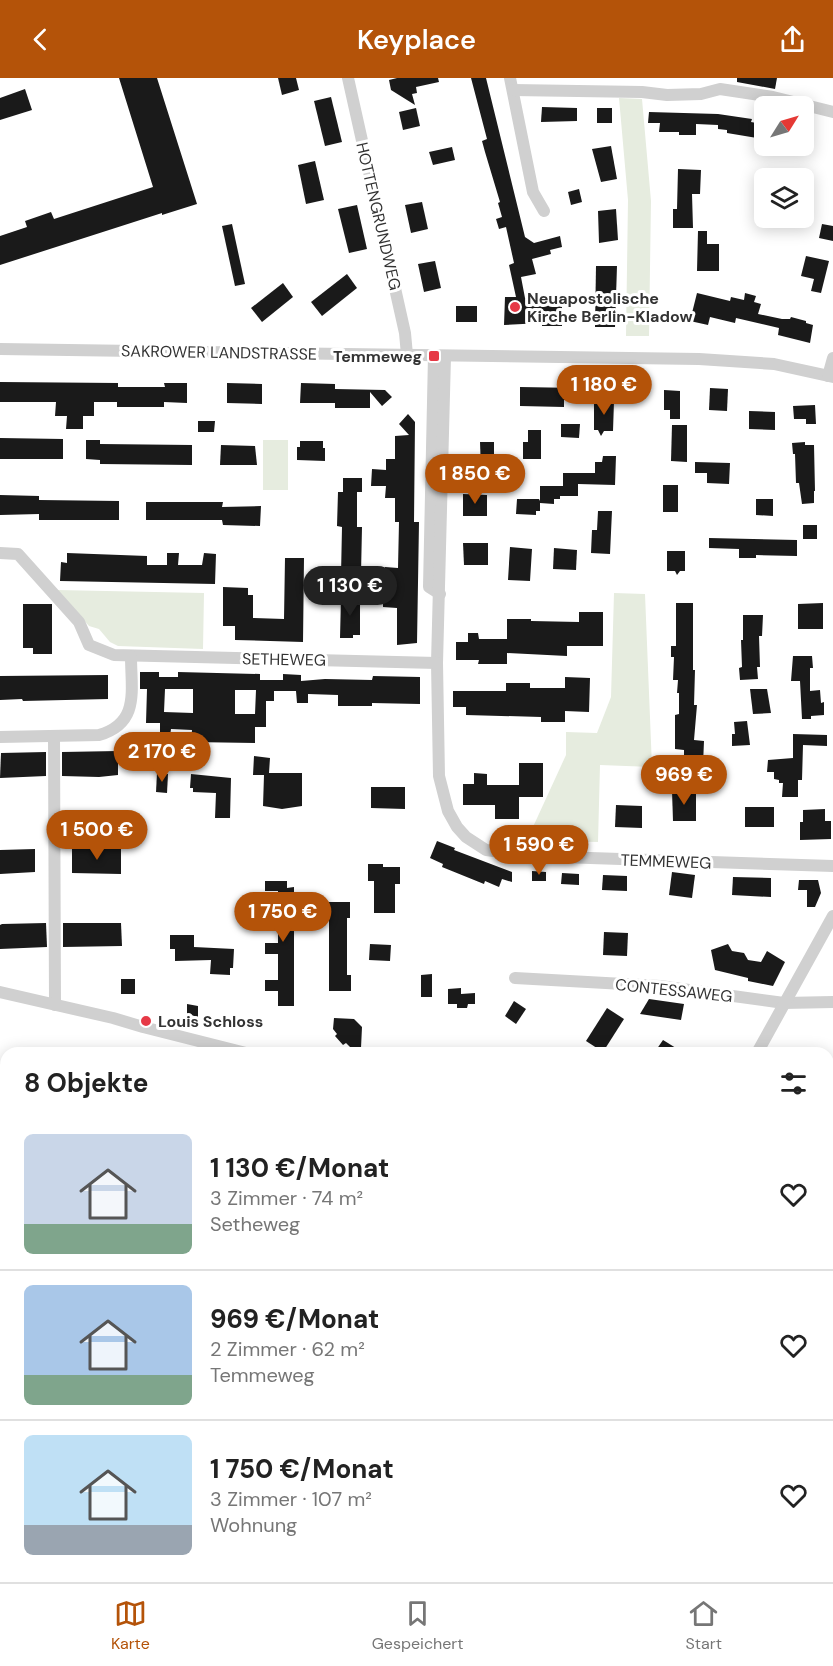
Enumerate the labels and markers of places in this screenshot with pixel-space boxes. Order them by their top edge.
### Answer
place label: Neuapostolische Kirche Berlin-Kladow [527,288,693,327]
marker: Neuapostolische Kirche Berlin-Kladow [508,300,522,314]
place label: Temmeweg [333,346,422,367]
marker: Temmeweg [427,349,441,363]
pin: 1 180 € [549,365,659,416]
pin: 1 850 € [420,454,530,505]
pin: 1 130 € [295,566,405,617]
pin: 2 170 € [107,732,217,783]
pin: 969 € [642,755,726,806]
pin: 1 500 € [42,810,152,861]
pin: 1 590 € [484,825,594,876]
pin: 1 750 € [228,892,338,943]
place label: Louis Schloss [158,1011,263,1032]
marker: Louis Schloss [139,1014,153,1028]

